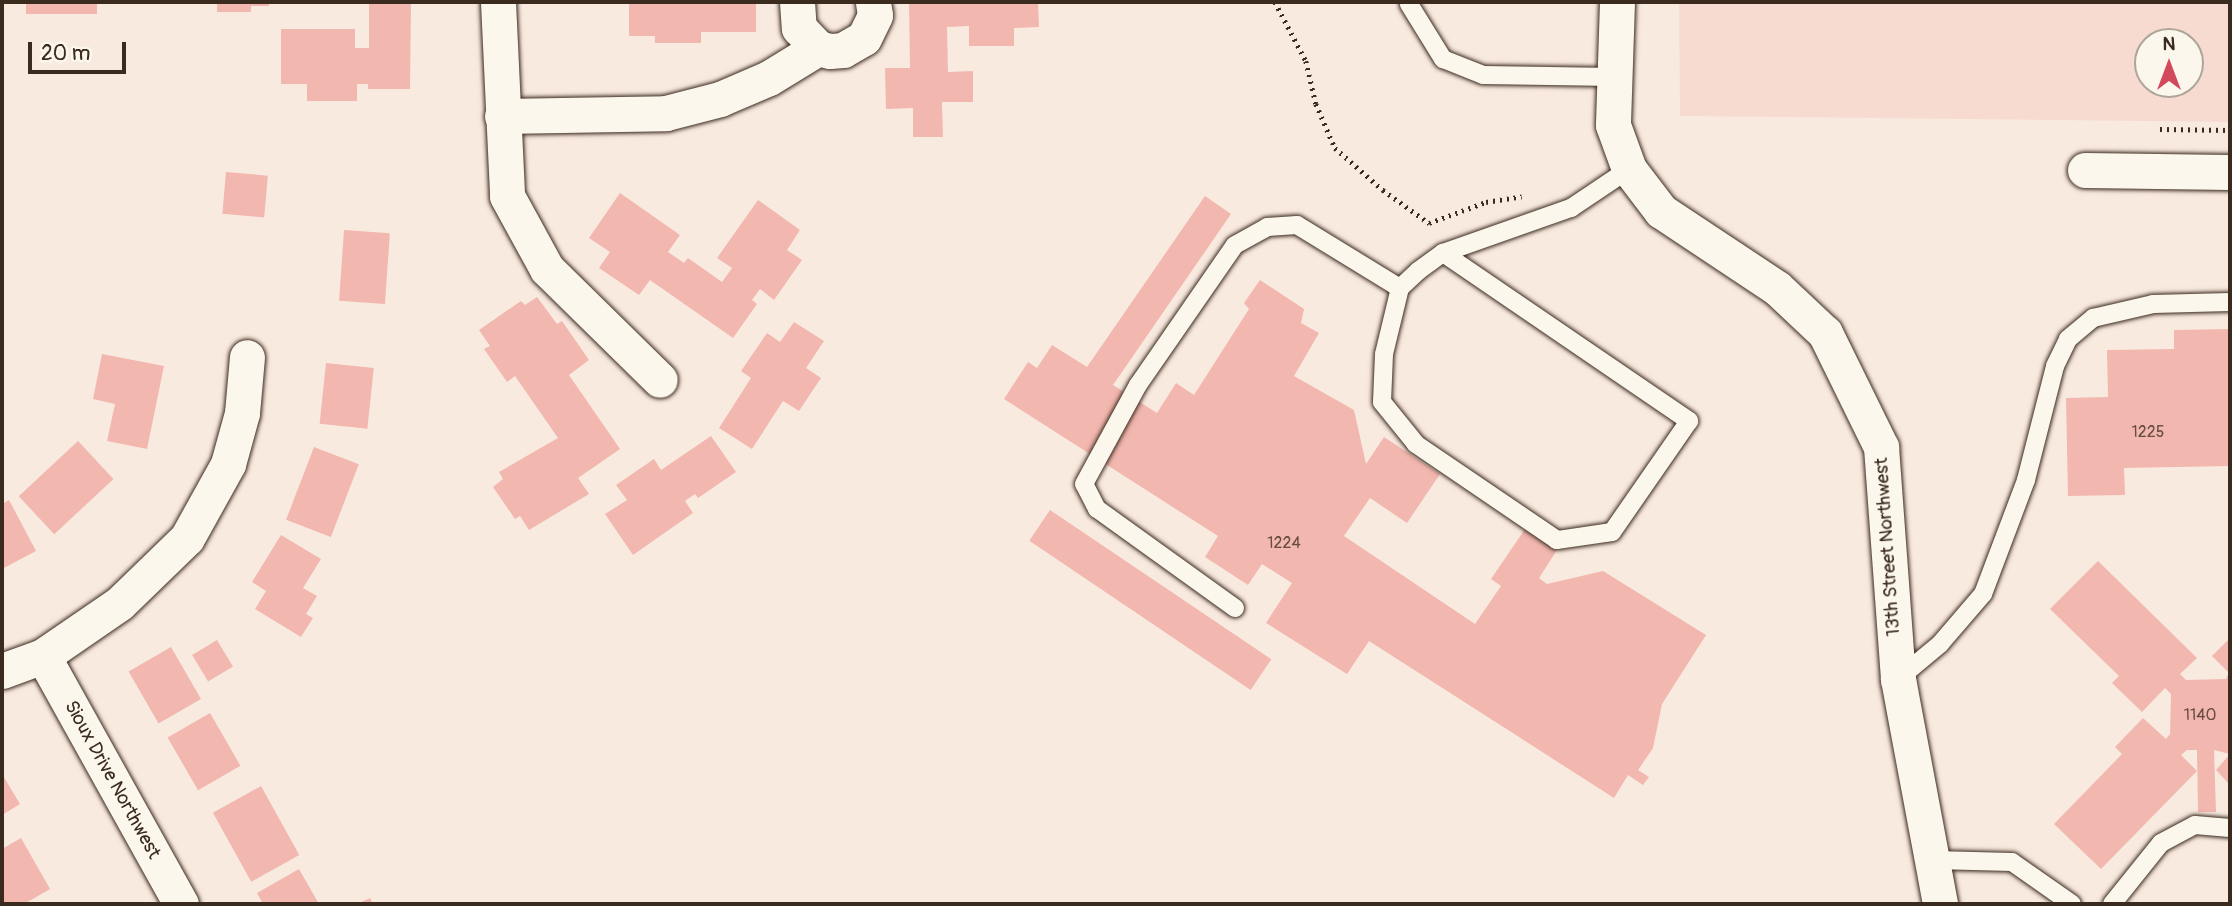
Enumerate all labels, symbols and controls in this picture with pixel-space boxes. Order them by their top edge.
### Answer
scale bar [32,28,130,72]
north arrow [2134,28,2204,98]
text: N [2163,32,2175,56]
text: 20 m [41,40,90,67]
house number: 1225 [2132,422,2164,442]
street label: 13th Street Northwest [1870,457,1906,637]
house number: 1224 [1267,533,1301,553]
street label: Sioux Drive Northwest [59,697,165,863]
house number: 1140 [2184,705,2216,725]

